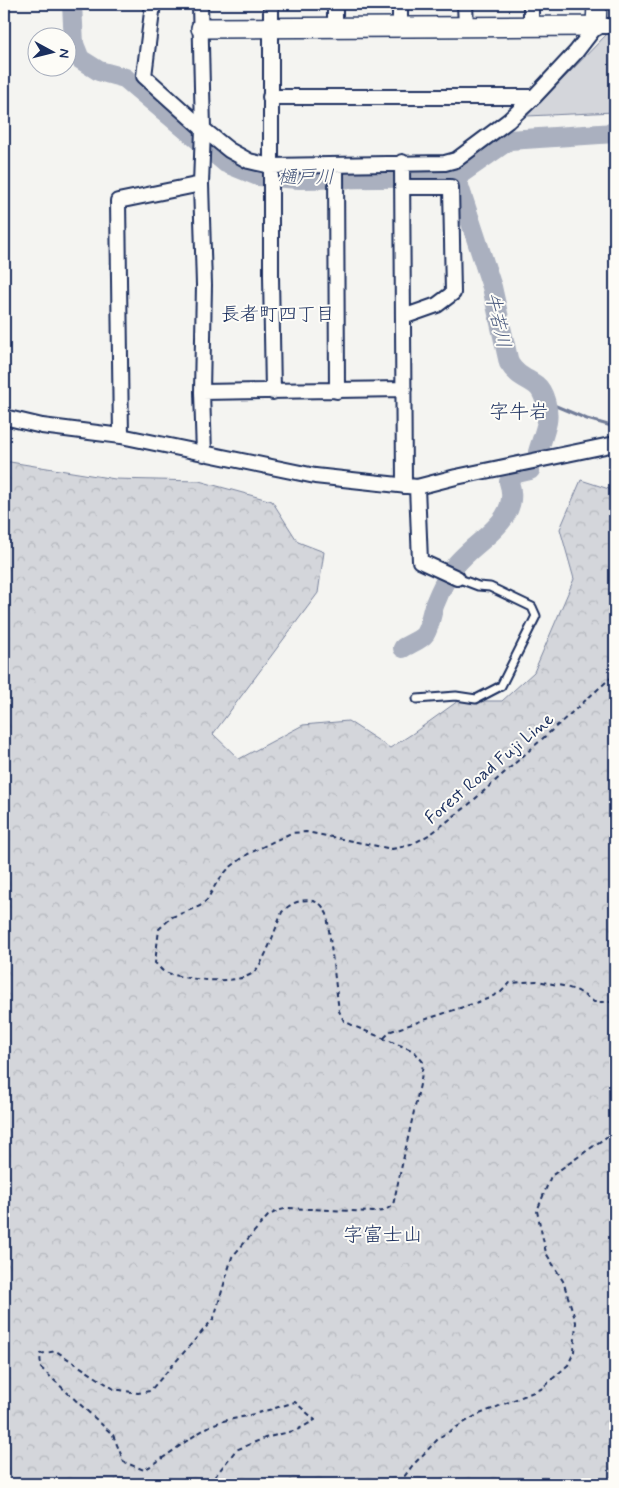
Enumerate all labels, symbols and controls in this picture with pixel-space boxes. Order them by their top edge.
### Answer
north arrow [28,28,78,78]
text: N [54,48,73,59]
water label: 樋戸川 [277,165,335,190]
water label: 牛若川 [479,290,516,351]
district label: 長者町四丁目 [221,302,335,327]
district label: 字牛岩 [489,399,549,426]
street label: Forest Road Fuji Line [420,708,559,830]
district label: 字富士山 [343,1222,423,1249]

